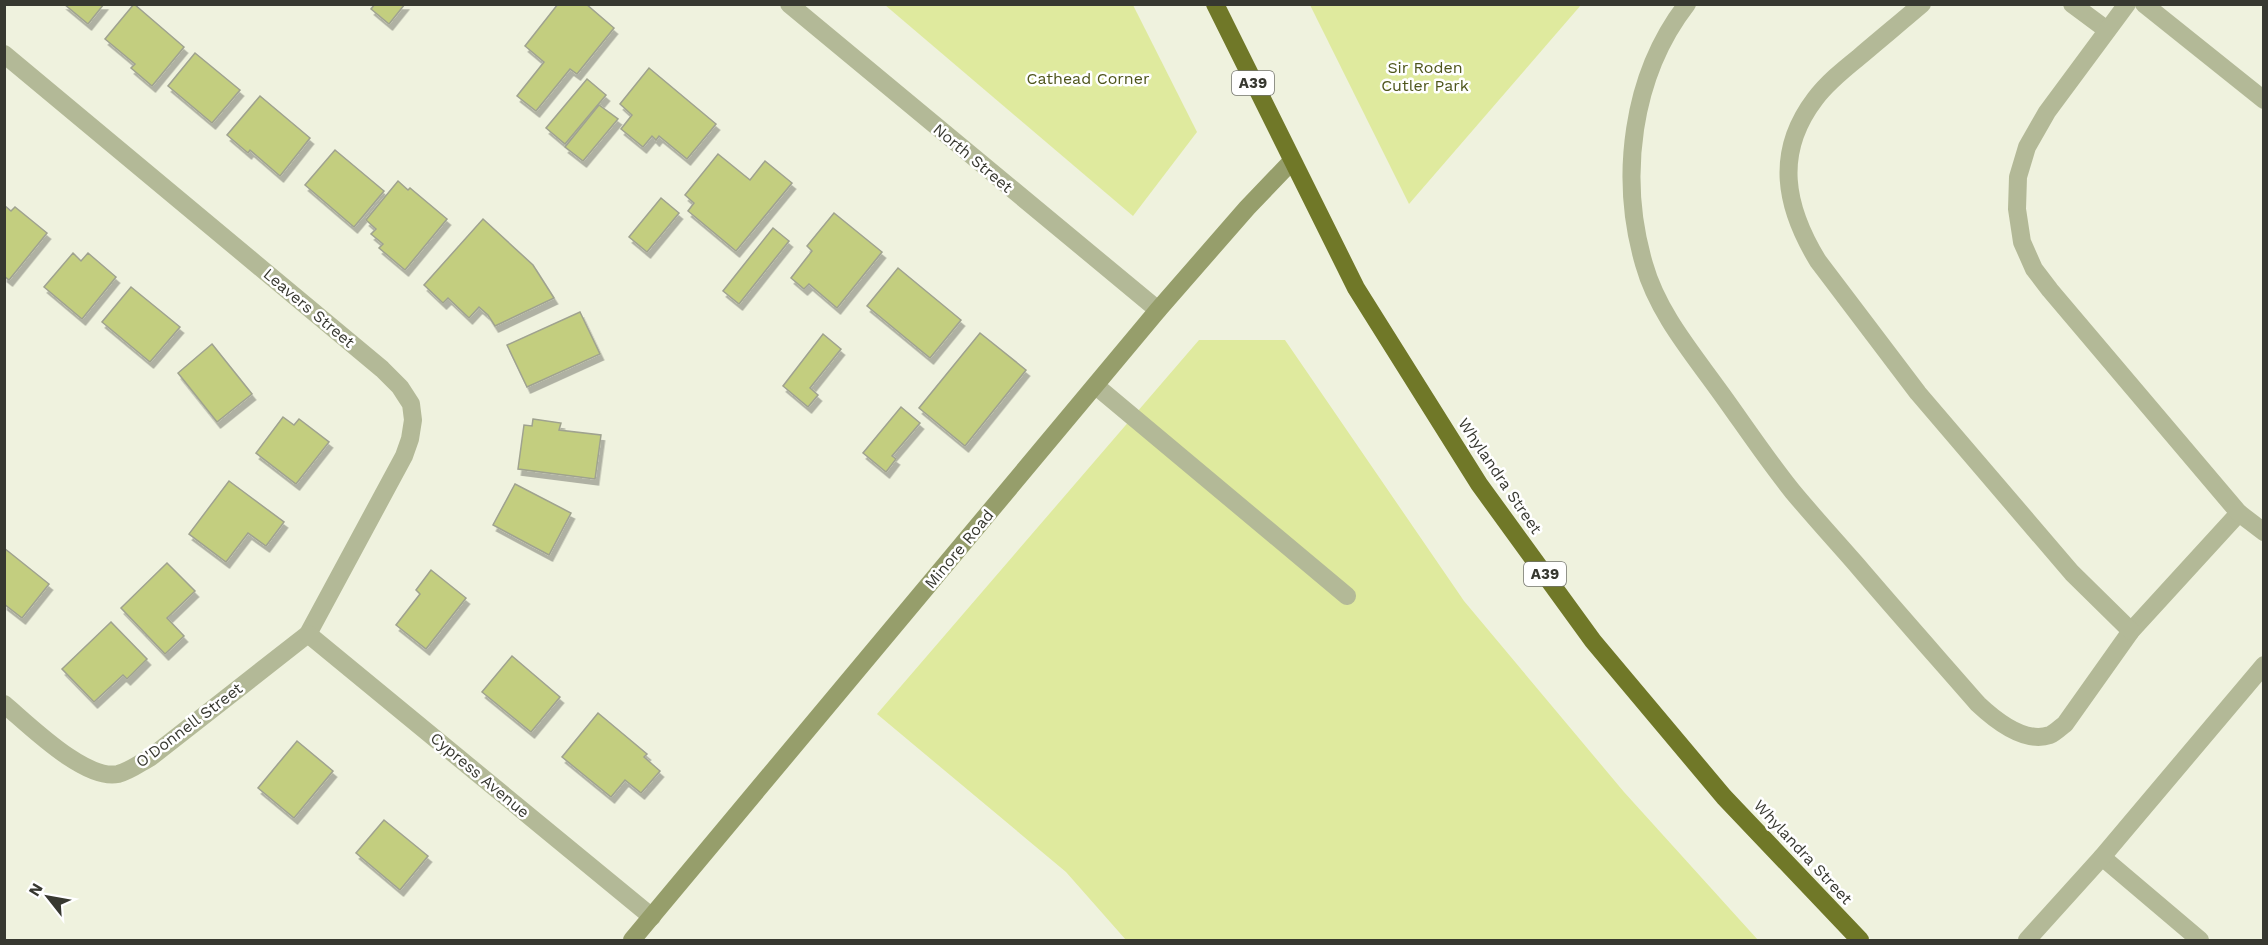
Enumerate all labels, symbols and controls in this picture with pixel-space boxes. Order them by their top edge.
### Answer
park label: Sir Roden Cutler Park [1381,58,1469,95]
park label: Cathead Corner [1027,69,1150,88]
road number: A39 [1232,71,1274,95]
street label: North Street [930,119,1017,197]
street label: Leavers Street [260,264,359,352]
street label: Whylandra Street [1454,414,1546,538]
street label: Minore Road [920,506,998,592]
road number: A39 [1524,562,1566,586]
street label: O'Donnell Street [132,679,246,771]
street label: Cypress Avenue [427,728,533,822]
street label: Whylandra Street [1750,796,1856,908]
north arrow [18,867,78,927]
text: N [24,880,47,900]

